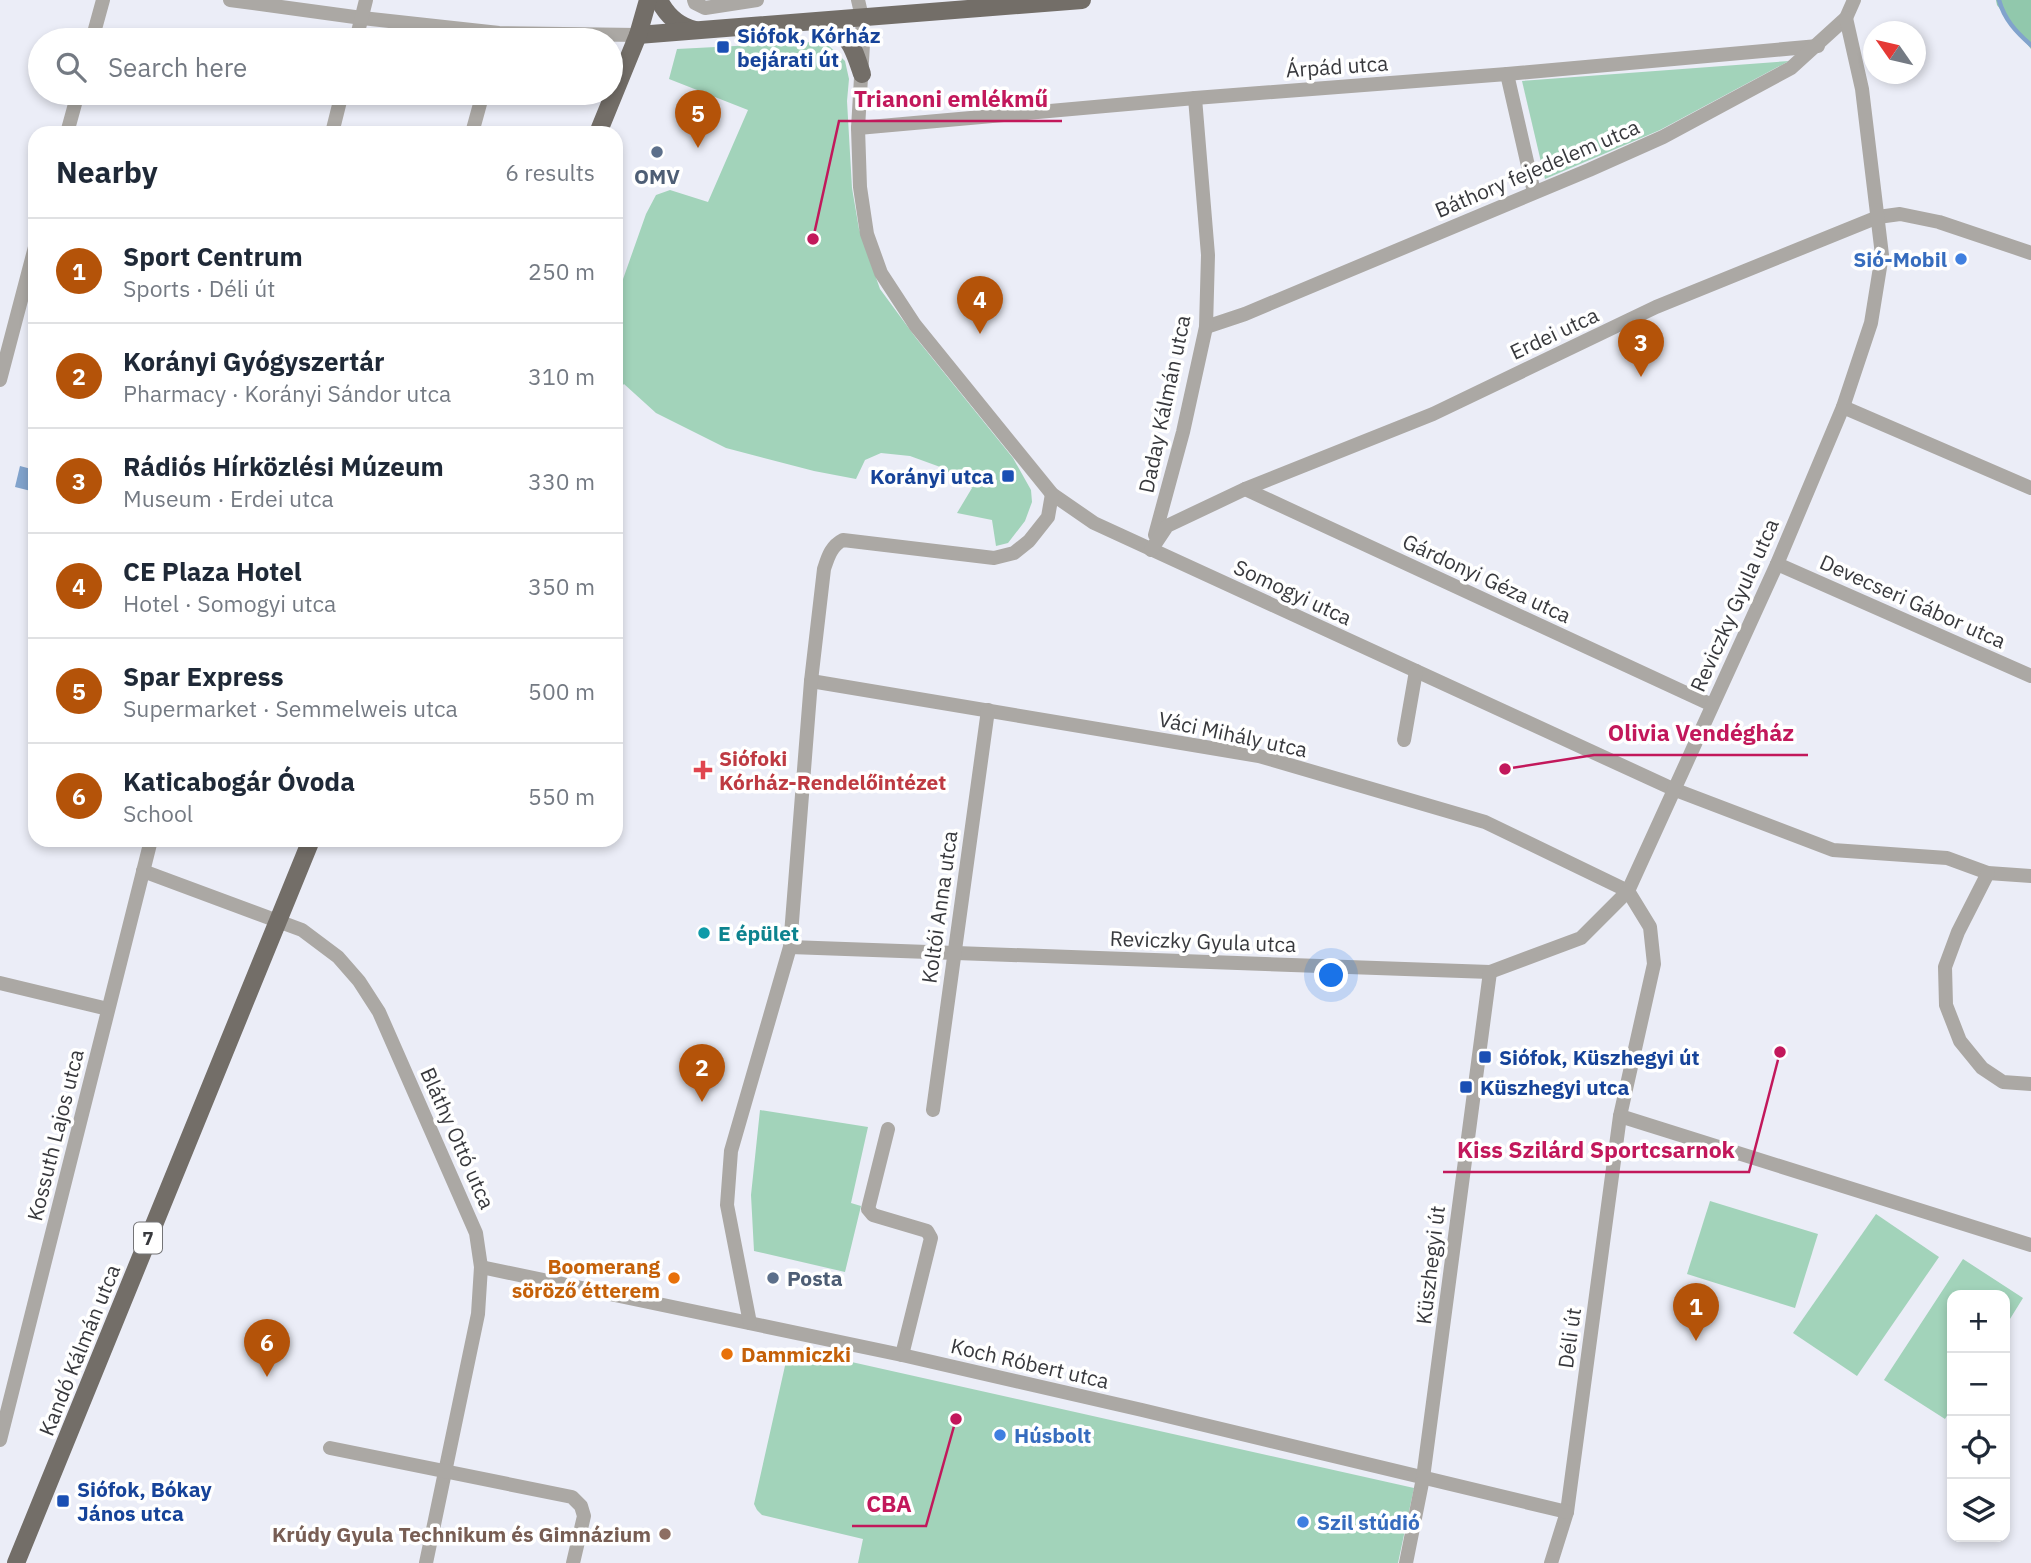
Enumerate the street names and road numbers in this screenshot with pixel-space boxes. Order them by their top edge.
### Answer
street label: Árpád utca [1285,48,1389,84]
street label: Báthory fejedelem utca [1430,112,1644,224]
street label: Erdei utca [1505,300,1603,366]
street label: Daday Kálmán utca [1131,312,1197,496]
street label: Reviczky Gyula utca [1683,514,1785,696]
street label: Gárdonyi Géza utca [1398,527,1576,629]
street label: Devecseri Gábor utca [1816,547,2010,655]
street label: Somogyi utca [1230,552,1356,632]
street label: Váci Mihály utca [1156,705,1310,763]
street label: Koltói Anna utca [914,829,964,985]
street label: Reviczky Gyula utca [1109,924,1297,958]
street label: Kossuth Lajos utca [20,1046,90,1224]
street label: Bláthy Ottó utca [414,1063,502,1213]
street label: Küszhegyi út [1409,1204,1451,1326]
road number: 7 [134,1222,162,1254]
street label: Kandó Kálmán utca [32,1260,126,1440]
street label: Déli út [1551,1306,1587,1370]
street label: Koch Róbert utca [948,1331,1112,1395]

